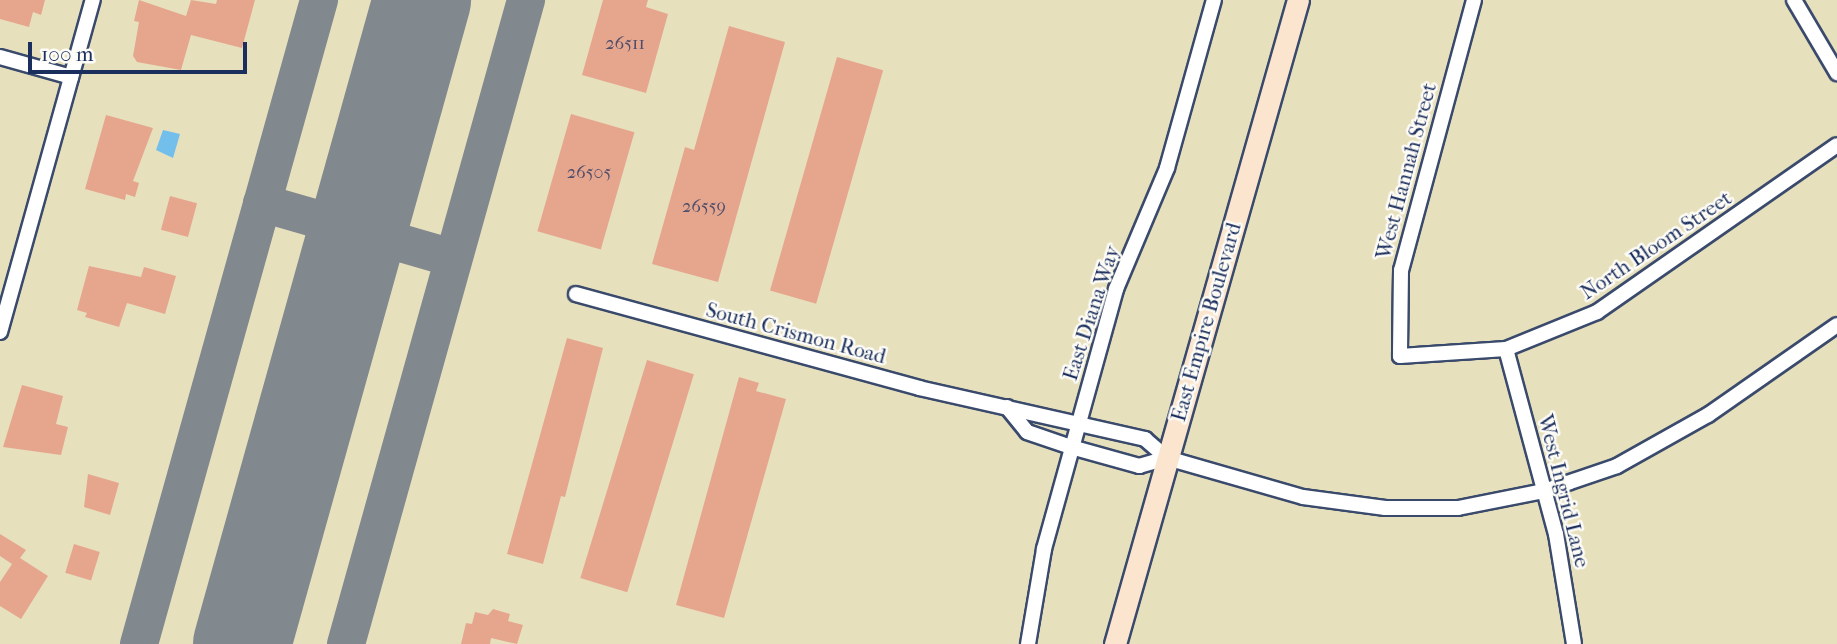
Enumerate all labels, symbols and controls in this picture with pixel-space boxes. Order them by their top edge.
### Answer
scale bar [32,28,250,72]
house number: 26511 [605,33,645,55]
text: 100 m [41,42,94,66]
street label: West Hannah Street [1370,80,1442,262]
house number: 26505 [567,162,611,184]
street label: North Bloom Street [1576,185,1736,305]
house number: 26559 [682,196,726,218]
street label: East Empire Boulevard [1166,220,1246,424]
street label: East Diana Way [1057,242,1125,384]
street label: South Crismon Road [703,297,889,369]
street label: West Ingrid Lane [1533,412,1595,570]

